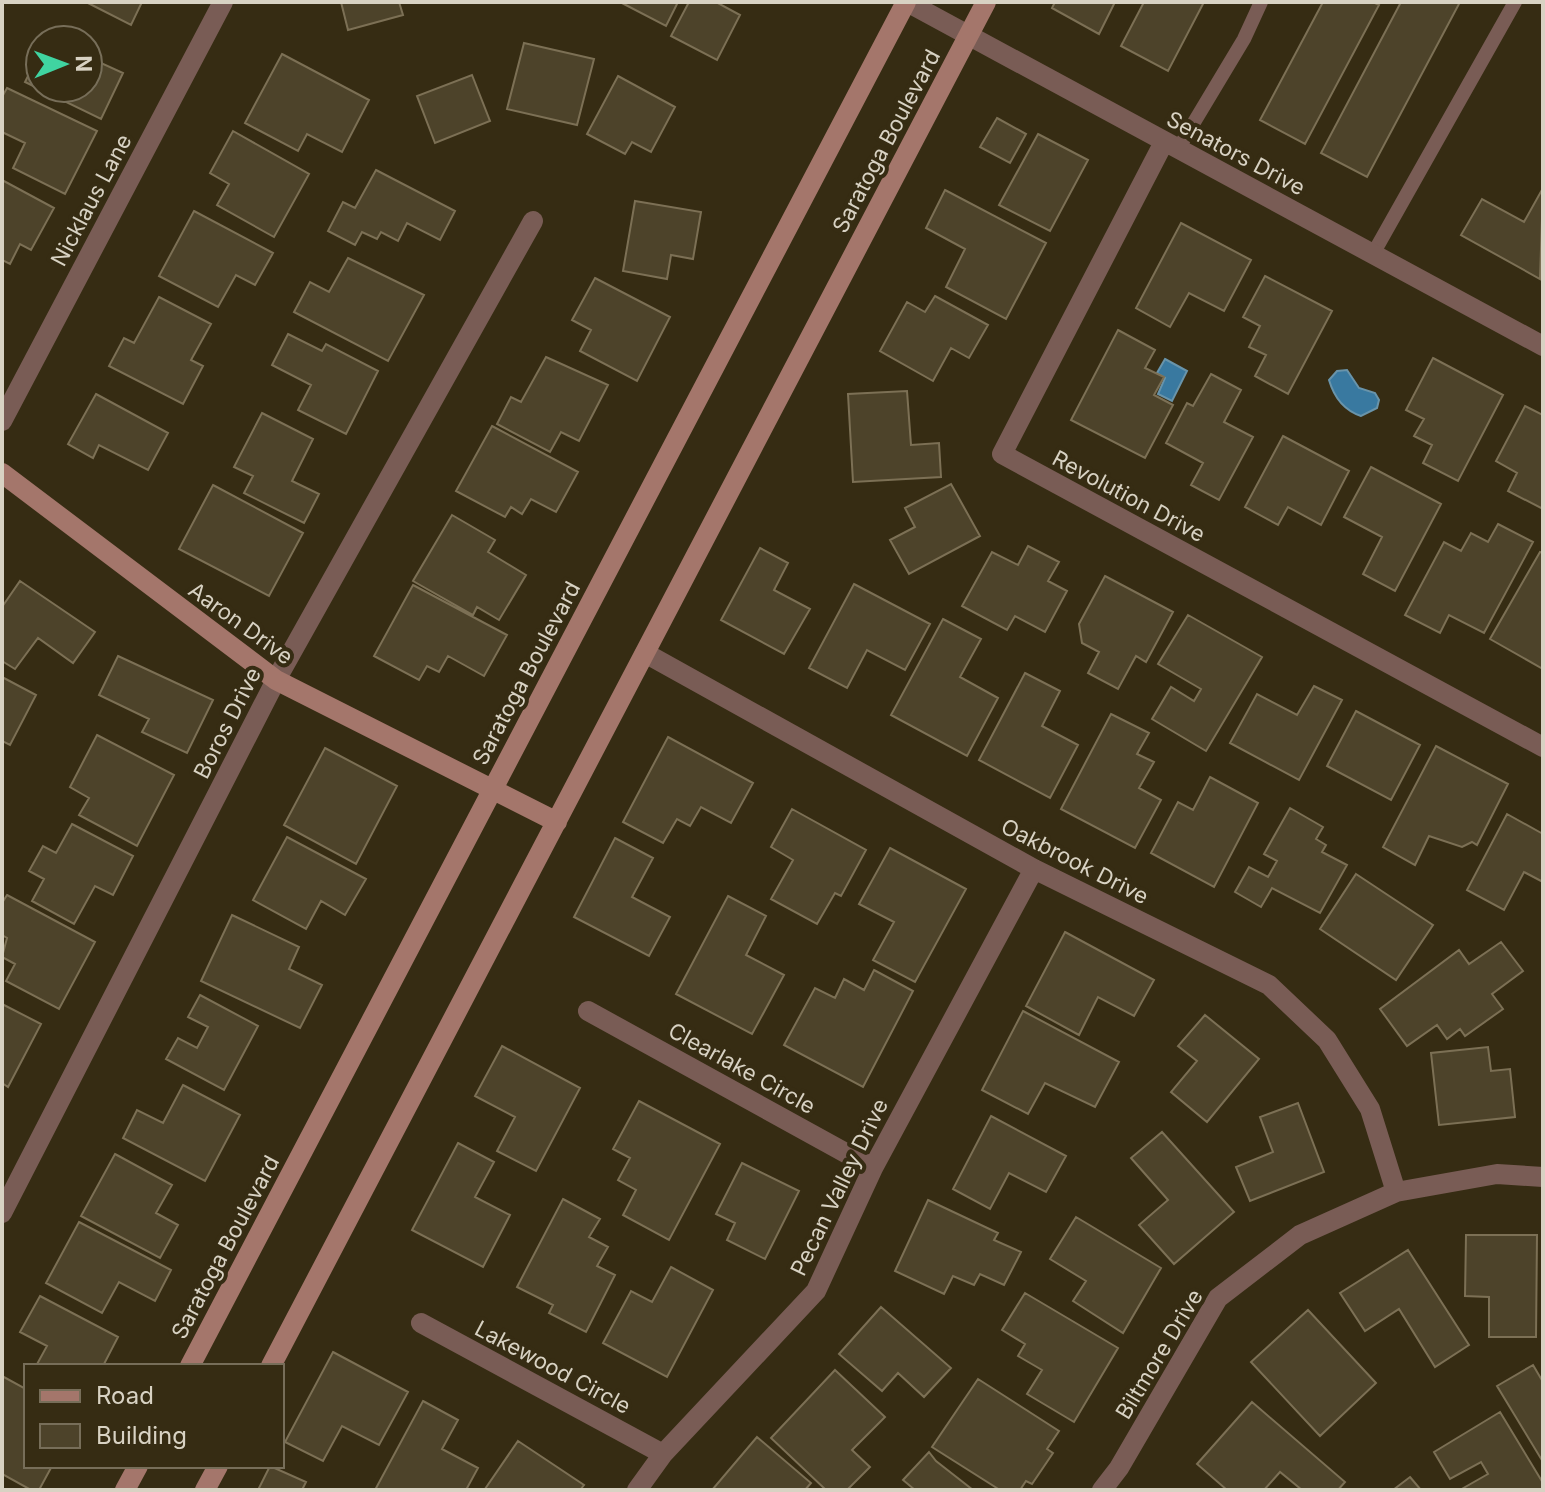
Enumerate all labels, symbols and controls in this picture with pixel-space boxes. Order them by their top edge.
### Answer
north arrow [24,24,104,104]
street label: Saratoga Boulevard [827,45,945,237]
text: N [71,55,97,72]
street label: Senators Drive [1162,106,1310,200]
street label: Nicklaus Lane [45,130,137,270]
street label: Revolution Drive [1048,445,1210,547]
street label: Aaron Drive [184,577,298,669]
street label: Saratoga Boulevard [467,577,585,769]
street label: Boros Drive [188,663,266,783]
street label: Oakbrook Drive [997,813,1153,909]
street label: Clearlake Circle [664,1017,820,1119]
street label: Pecan Valley Drive [785,1094,893,1280]
street label: Saratoga Boulevard [166,1151,284,1343]
street label: Biltmore Drive [1110,1284,1208,1424]
street label: Lakewood Circle [471,1315,635,1419]
legend [24,1364,284,1468]
text: Road [96,1381,154,1410]
text: Building [96,1421,187,1450]

